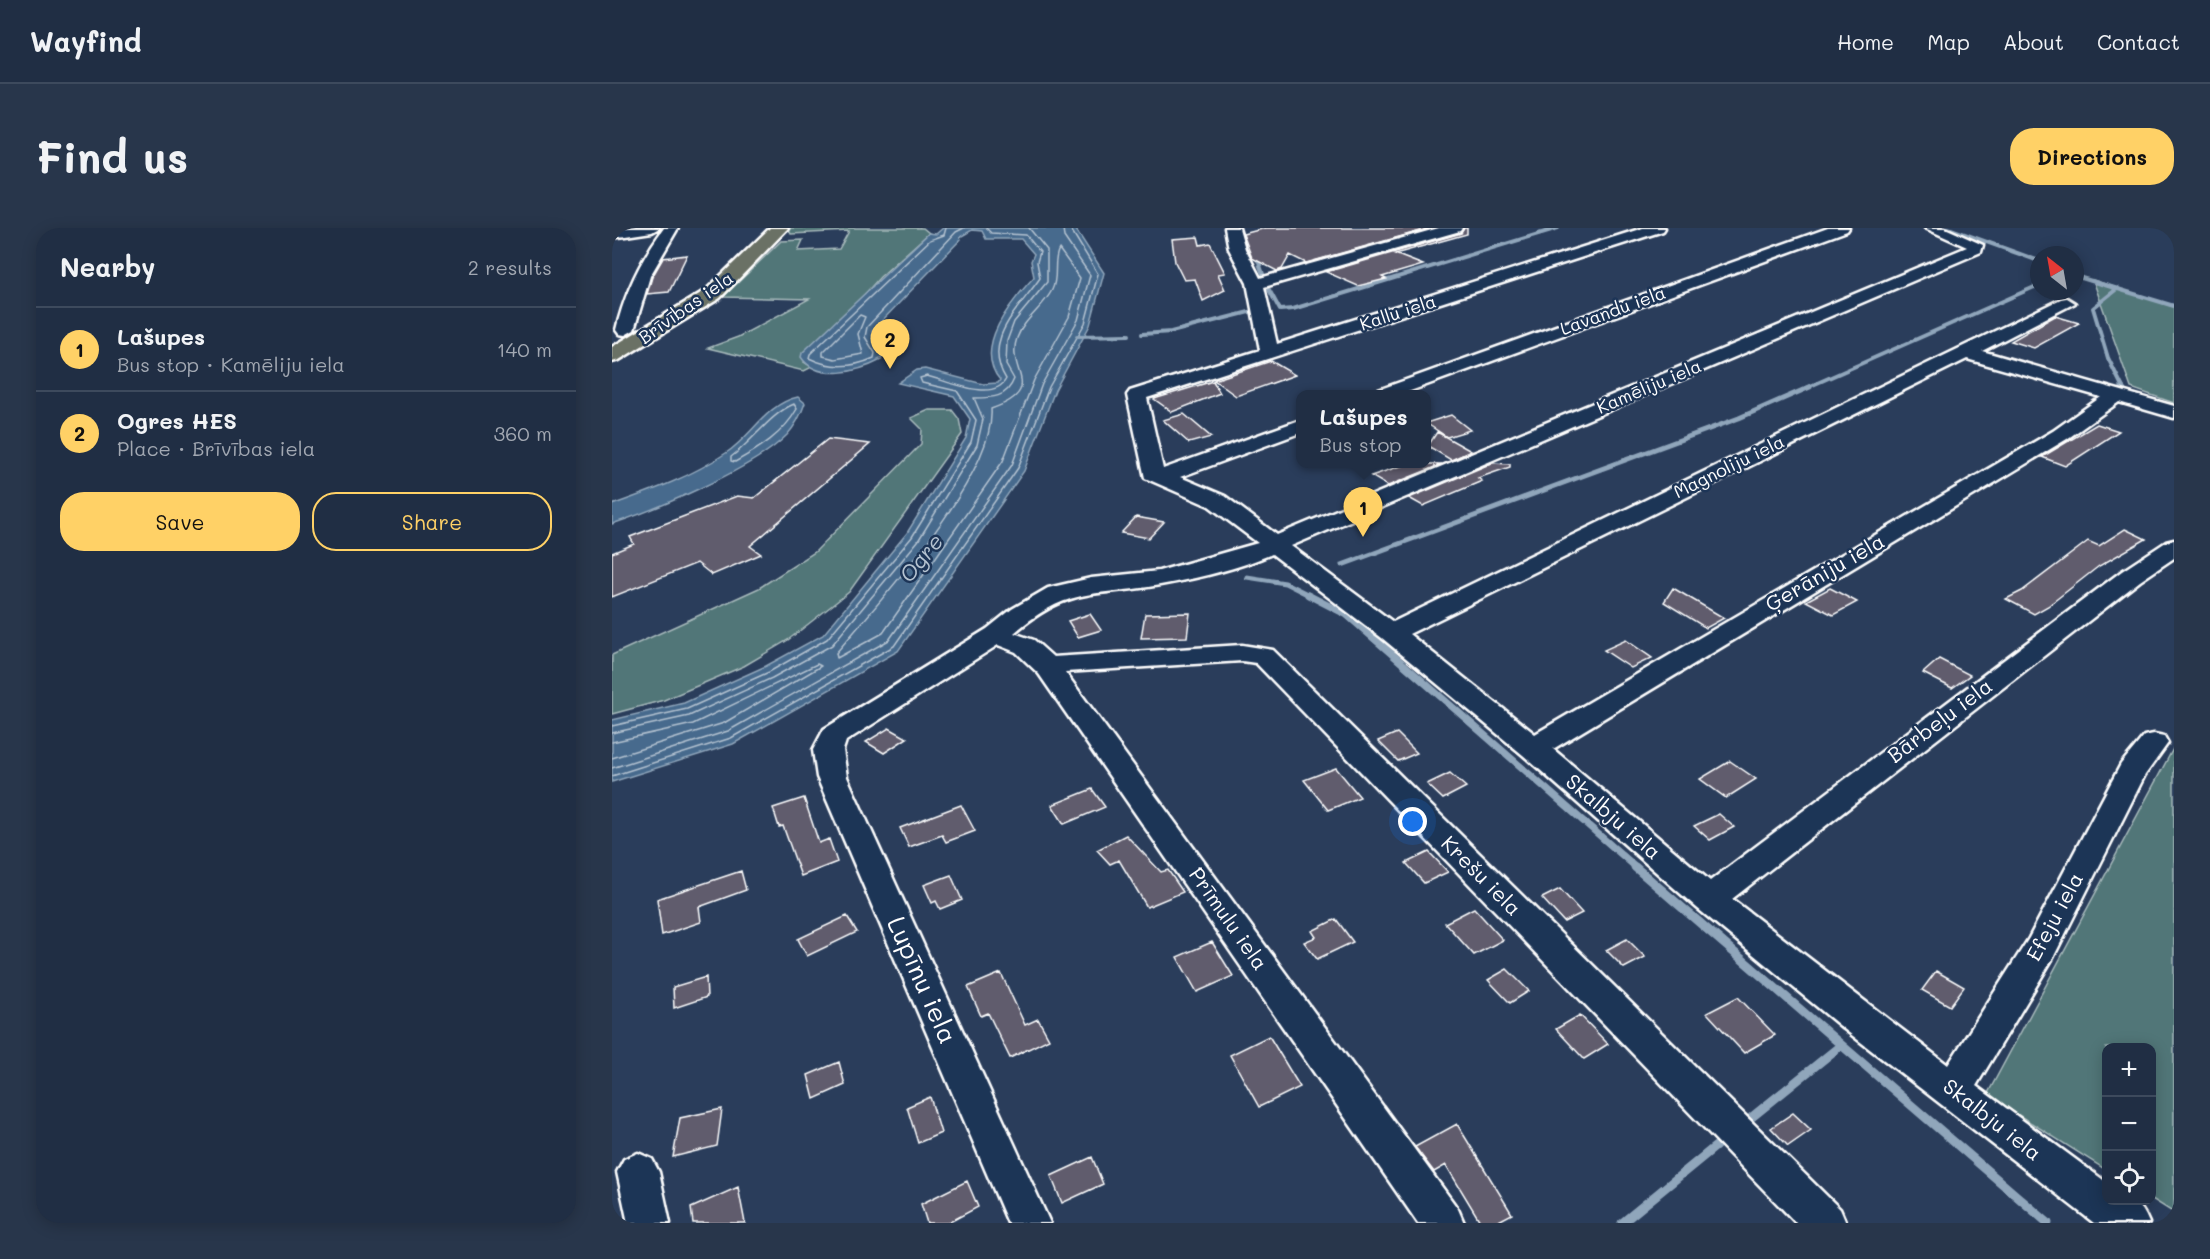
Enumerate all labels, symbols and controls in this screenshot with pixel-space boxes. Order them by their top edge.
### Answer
text: Wayfind [30,23,141,59]
text: Home [1837,28,1894,55]
text: Map [1927,28,1970,55]
text: About [2003,28,2064,55]
text: Contact [2097,28,2180,55]
button: Directions [2010,128,2174,185]
text: Find us [36,129,188,184]
north arrow [2030,246,2084,300]
text: Nearby [60,250,155,284]
text: 2 results [468,254,552,280]
street label: Brīvības iela [633,266,738,349]
street label: Lavandu iela [1556,280,1669,340]
street label: Kallu iela [1356,288,1439,336]
pin: 2 [870,320,910,369]
text: Lašupes [117,322,205,351]
text: 1 [75,336,84,362]
text: 140 m [497,336,552,362]
text: Bus stop · Kamēliju iela [117,351,345,377]
street label: Kamēliju iela [1593,353,1705,419]
popup [1296,390,1431,468]
text: Lašupes [1319,402,1408,431]
text: Ogres HES [117,406,237,435]
text: 2 [74,420,85,446]
text: 360 m [494,420,552,446]
street label: Magnoliju iela [1669,429,1788,503]
text: Bus stop [1319,431,1402,457]
text: Place · Brīvības iela [117,435,315,461]
pin: 1 [1344,488,1383,537]
button: Save [60,492,300,551]
button: Share [312,492,552,551]
water label: Ogre [892,527,949,588]
street label: Ģerāniju iela [1760,527,1889,618]
street label: Bārbeļu iela [1881,672,1997,769]
street label: Skalbju iela [1561,767,1667,865]
your location [1398,807,1427,836]
street label: Krešu iela [1436,829,1528,921]
street label: Prīmulu iela [1184,861,1275,975]
street label: Efeju iela [2019,867,2088,965]
street label: Lupīnu iela [880,911,966,1049]
map controls [2102,1043,2156,1205]
button: + [2102,1043,2156,1097]
street label: Skalbju iela [1938,1072,2048,1166]
button: − [2102,1097,2156,1151]
button: locate [2102,1151,2156,1205]

